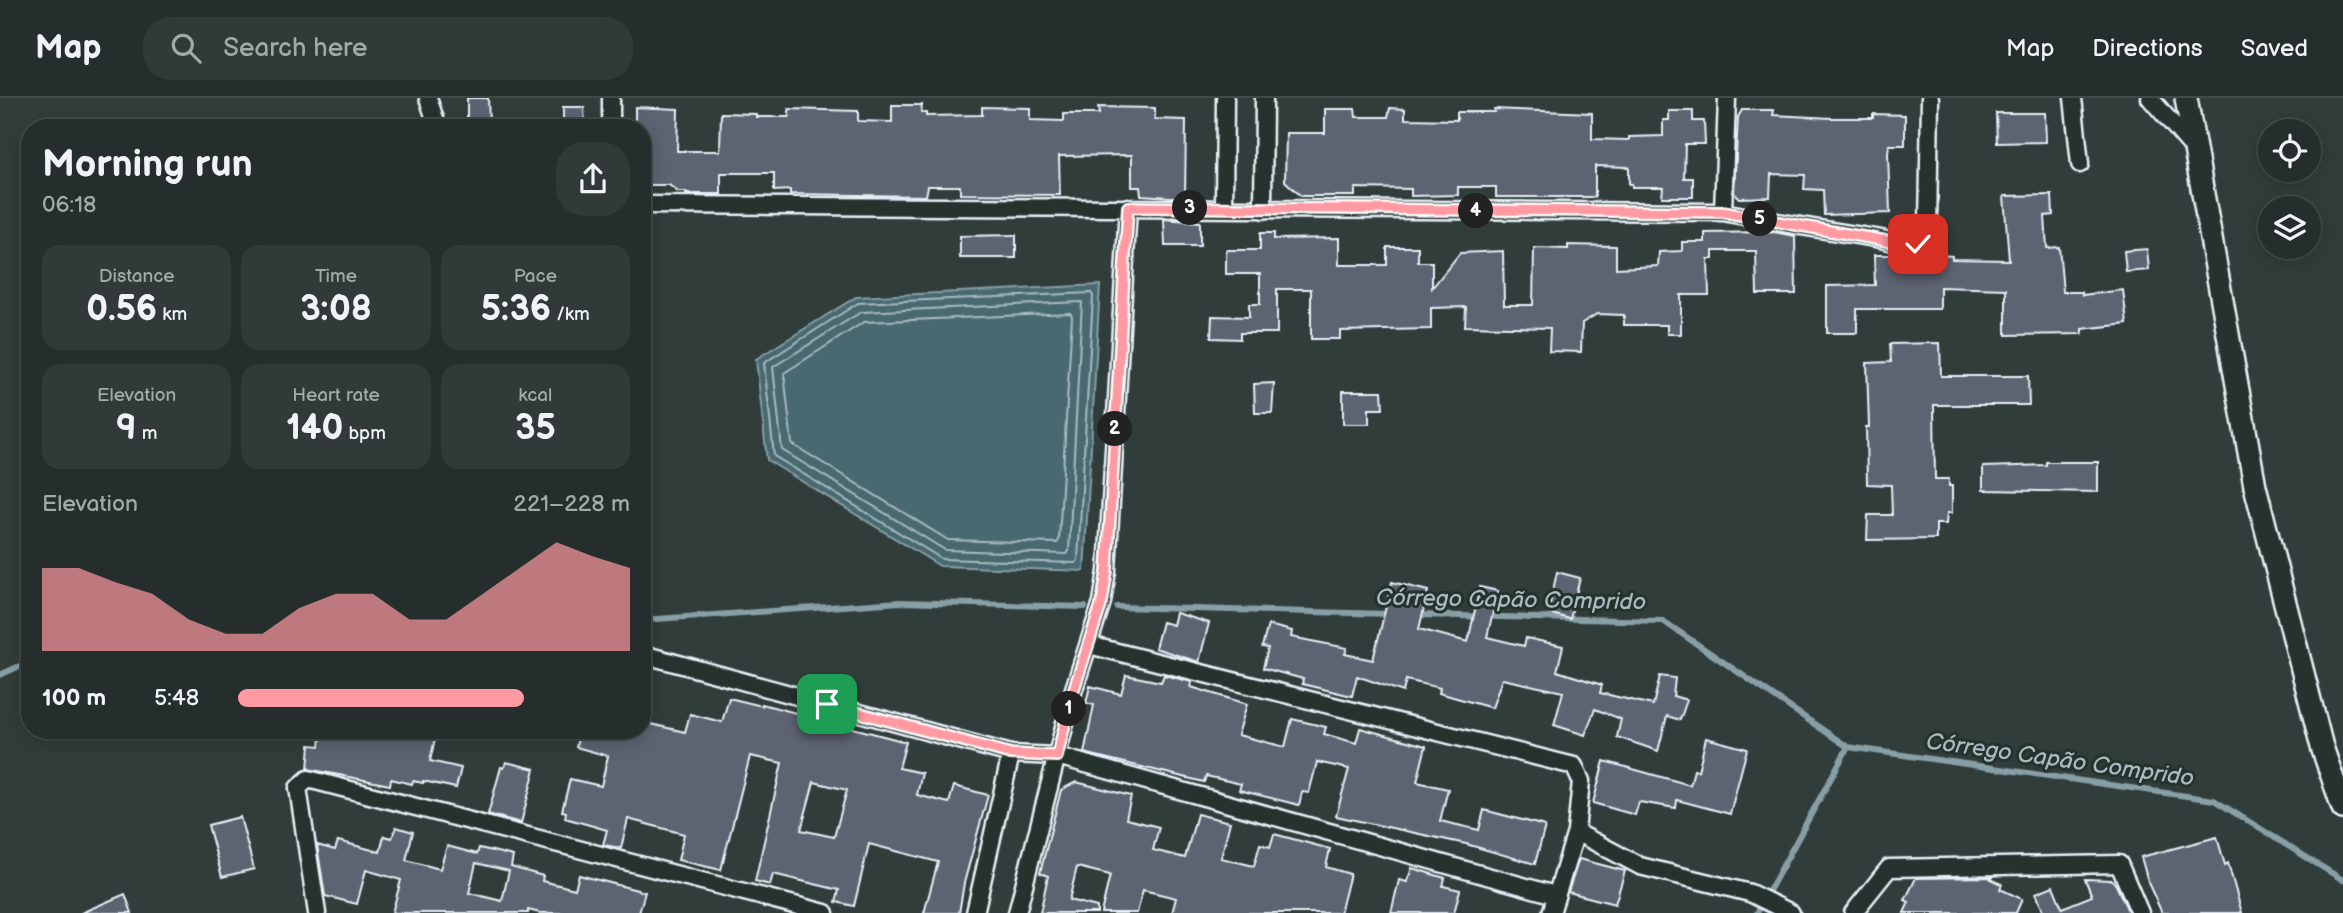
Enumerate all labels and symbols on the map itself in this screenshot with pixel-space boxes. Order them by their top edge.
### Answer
pin: 3 [1172,190,1208,226]
pin: 4 [1458,194,1494,228]
pin: 5 [1742,202,1778,236]
pin [1888,214,1948,274]
pin: 2 [1098,412,1132,446]
water label: Córrego Capão Comprido [1376,584,1646,616]
pin [797,674,857,734]
pin: 1 [1052,692,1086,726]
water label: Córrego Capão Comprido [1924,727,2196,793]

